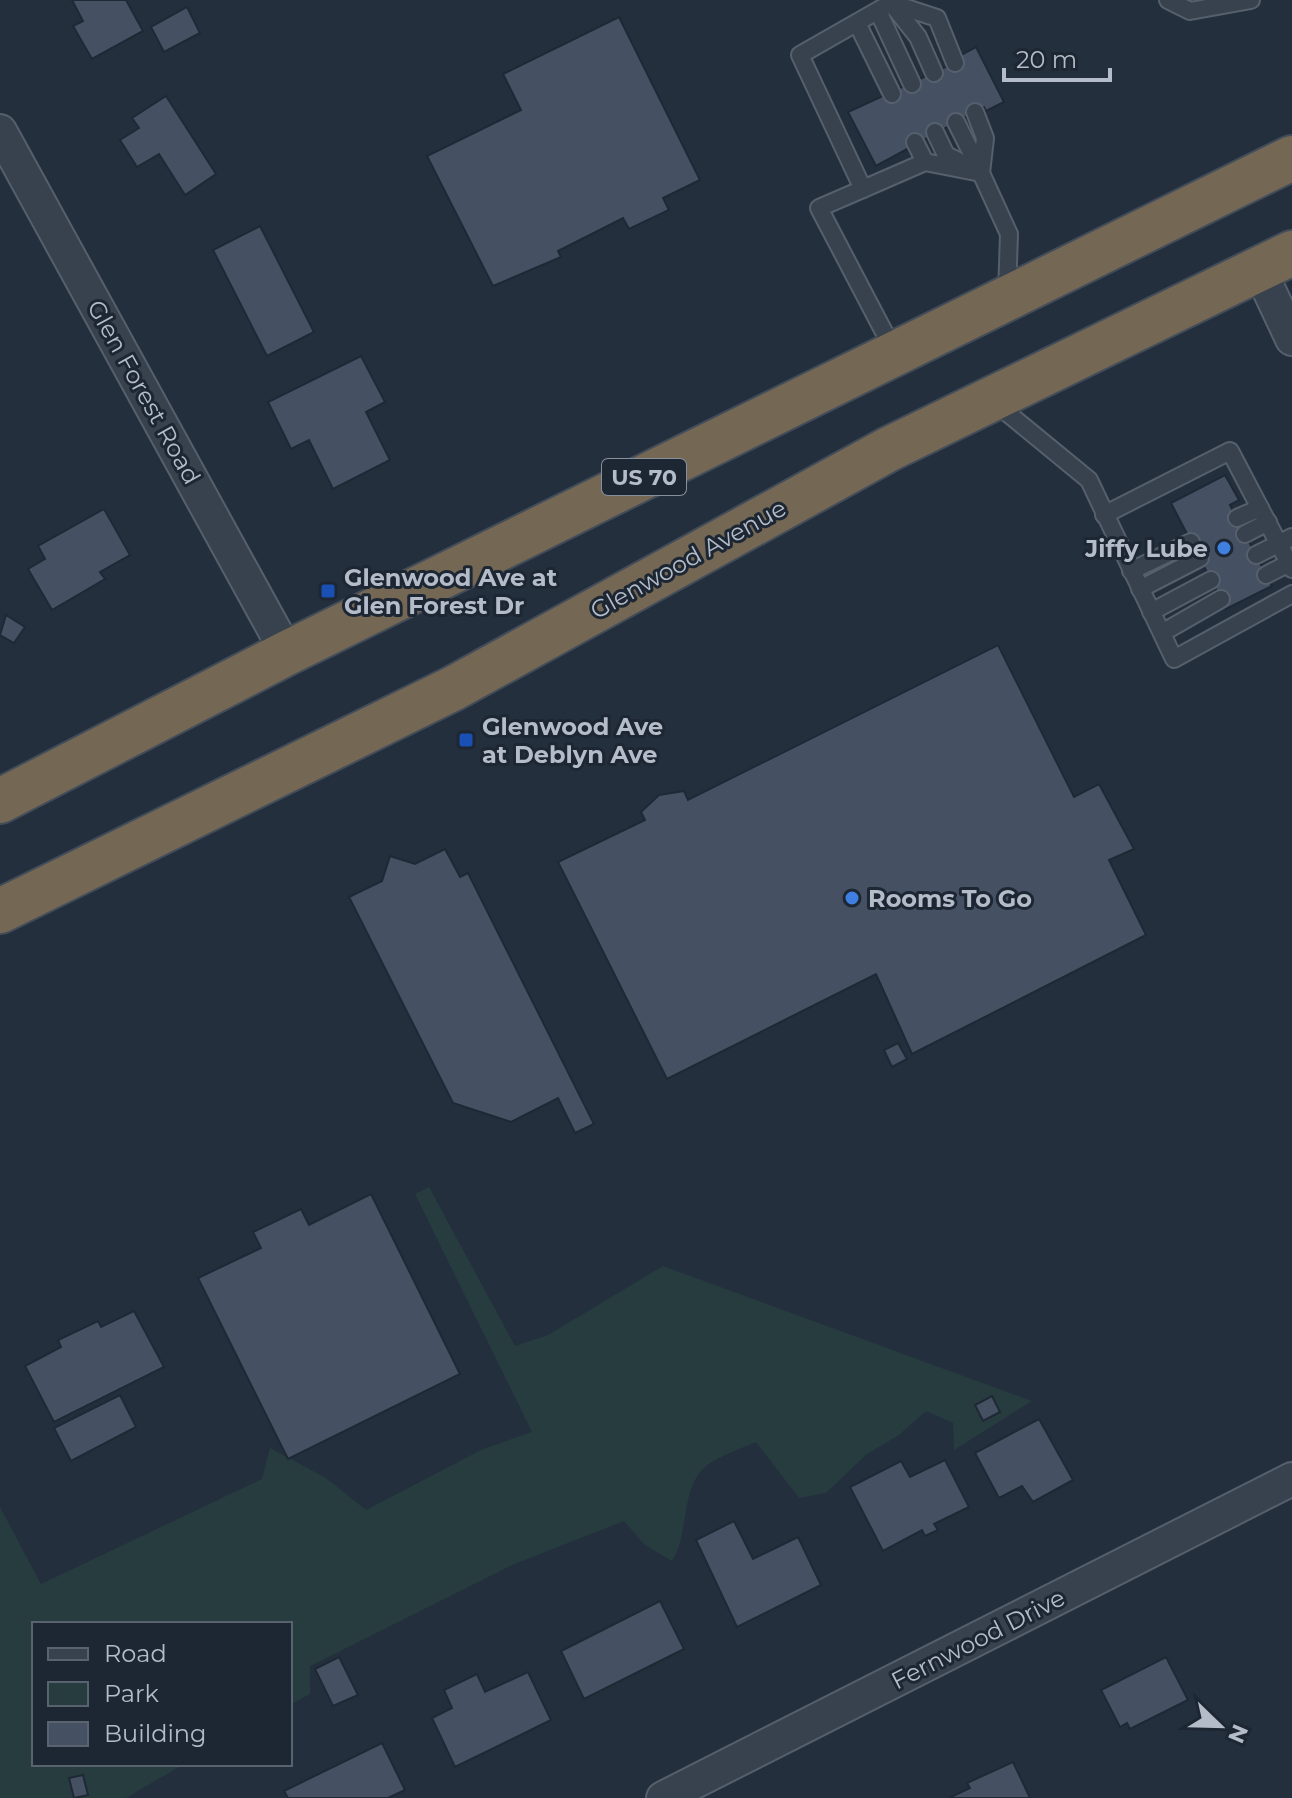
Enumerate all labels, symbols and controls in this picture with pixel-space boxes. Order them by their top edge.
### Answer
scale bar [1004,32,1110,82]
text: 20 m [1016,45,1077,74]
street label: Glen Forest Road [81,295,207,489]
road number: US 70 [602,459,686,495]
street label: Glenwood Avenue [585,493,791,625]
place label: Jiffy Lube [1084,534,1208,563]
marker: Jiffy Lube [1215,539,1233,557]
place label: Glenwood Ave at Glen Forest Dr [344,563,558,620]
marker: Glenwood Ave at Glen Forest Dr [319,582,337,600]
place label: Glenwood Ave at Deblyn Ave [482,712,663,769]
marker: Glenwood Ave at Deblyn Ave [457,731,475,749]
place label: Rooms To Go [868,884,1032,913]
marker: Rooms To Go [843,889,861,907]
street label: Fernwood Drive [886,1583,1070,1695]
legend [32,1622,292,1766]
text: Road [104,1639,167,1668]
text: Park [104,1679,159,1708]
north arrow [1180,1686,1260,1766]
text: Building [104,1719,207,1748]
text: N [1222,1720,1254,1747]

